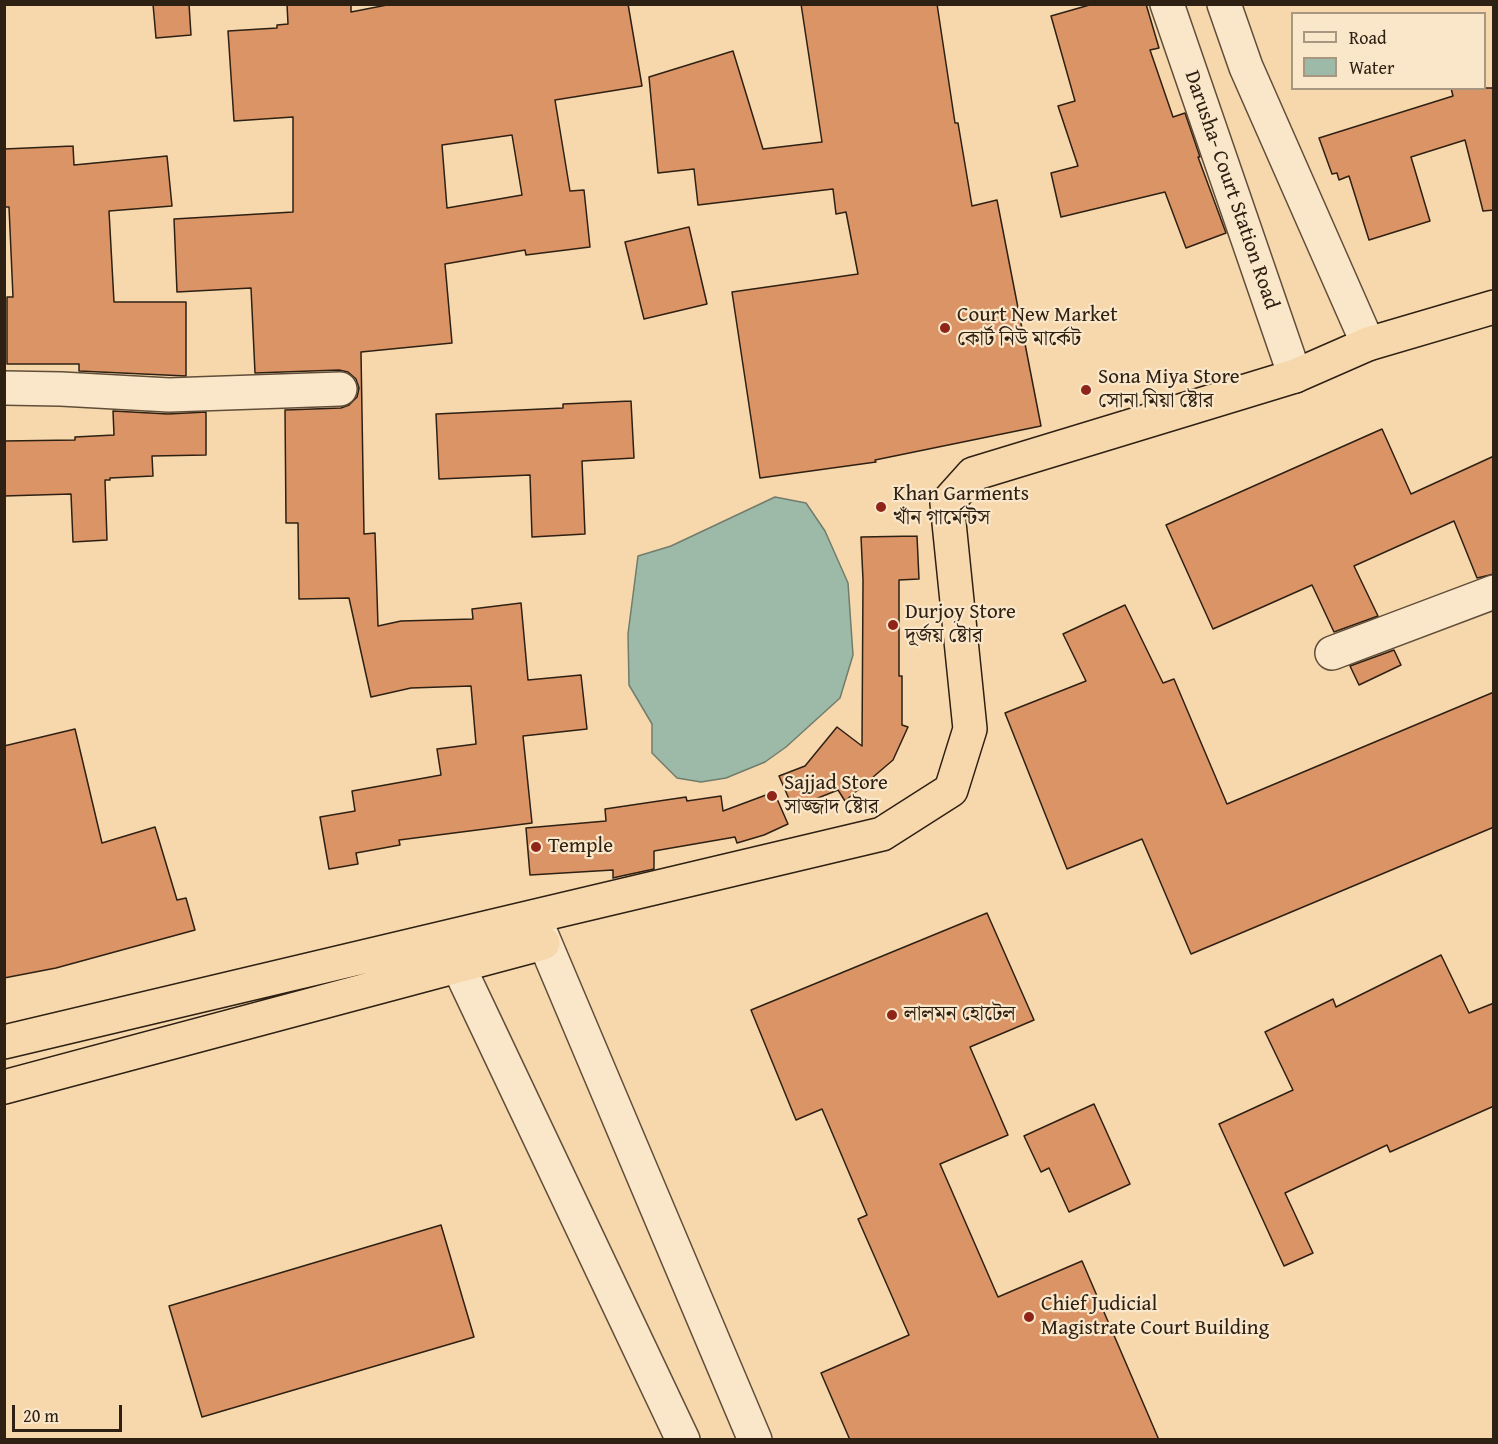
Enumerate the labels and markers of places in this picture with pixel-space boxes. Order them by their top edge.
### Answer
place label: Court New Market কোর্ট নিউ মার্কেট [957,303,1118,353]
marker: Court New Market কোর্ট নিউ মার্কেট [938,321,952,335]
place label: Sona Miya Store সোনা মিয়া ষ্টোর [1098,365,1240,415]
marker: Sona Miya Store সোনা মিয়া ষ্টোর [1079,383,1093,397]
place label: Khan Garments খাঁন গার্মেন্টস [893,482,1029,532]
marker: Khan Garments খাঁন গার্মেন্টস [874,500,888,514]
place label: Durjoy Store দূর্জয় ষ্টোর [905,600,1016,650]
marker: Durjoy Store দূর্জয় ষ্টোর [886,618,900,632]
place label: Sajjad Store সাজ্জাদ ষ্টোর [784,771,888,821]
marker: Sajjad Store সাজ্জাদ ষ্টোর [765,789,779,803]
place label: Temple [548,834,613,860]
marker: Temple [529,840,543,854]
place label: লালমন হোটেল [904,1002,1016,1028]
marker: লালমন হোটেল [885,1008,899,1022]
place label: Chief Judicial Magistrate Court Building [1041,1292,1269,1342]
marker: Chief Judicial Magistrate Court Building [1022,1310,1036,1324]

